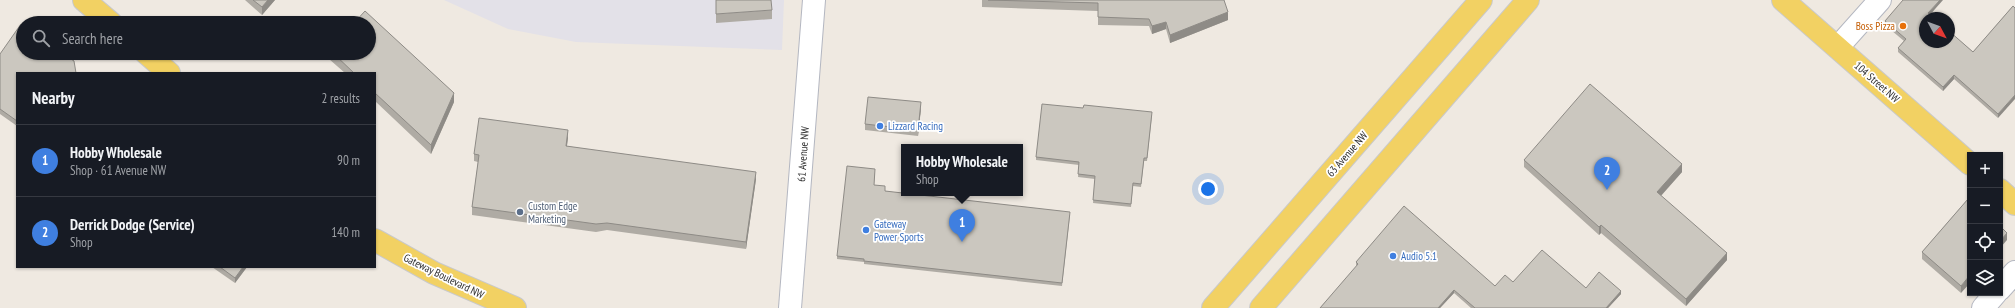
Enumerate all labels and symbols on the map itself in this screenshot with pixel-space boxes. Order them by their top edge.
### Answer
north arrow [1919,12,1955,48]
place label: Boss Pizza [1856,19,1895,33]
marker: Boss Pizza [1898,21,1908,31]
street label: 104 Street NW [1851,58,1903,106]
place label: Lizzard Racing [888,119,943,133]
marker: Lizzard Racing [875,121,885,131]
street label: 61 Avenue NW [794,125,812,182]
street label: 63 Avenue NW [1324,128,1371,180]
pin: 2 [1594,157,1620,190]
your location [1198,179,1218,199]
place label: Custom Edge Marketing [528,199,578,226]
marker: Custom Edge Marketing [515,207,525,217]
pin: 1 [949,209,975,242]
place label: Gateway Power Sports [874,217,924,244]
marker: Gateway Power Sports [861,225,871,235]
place label: Audio 5.1 [1401,249,1437,263]
street label: Gateway Boulevard NW [401,250,487,302]
marker: Audio 5.1 [1388,251,1398,261]

